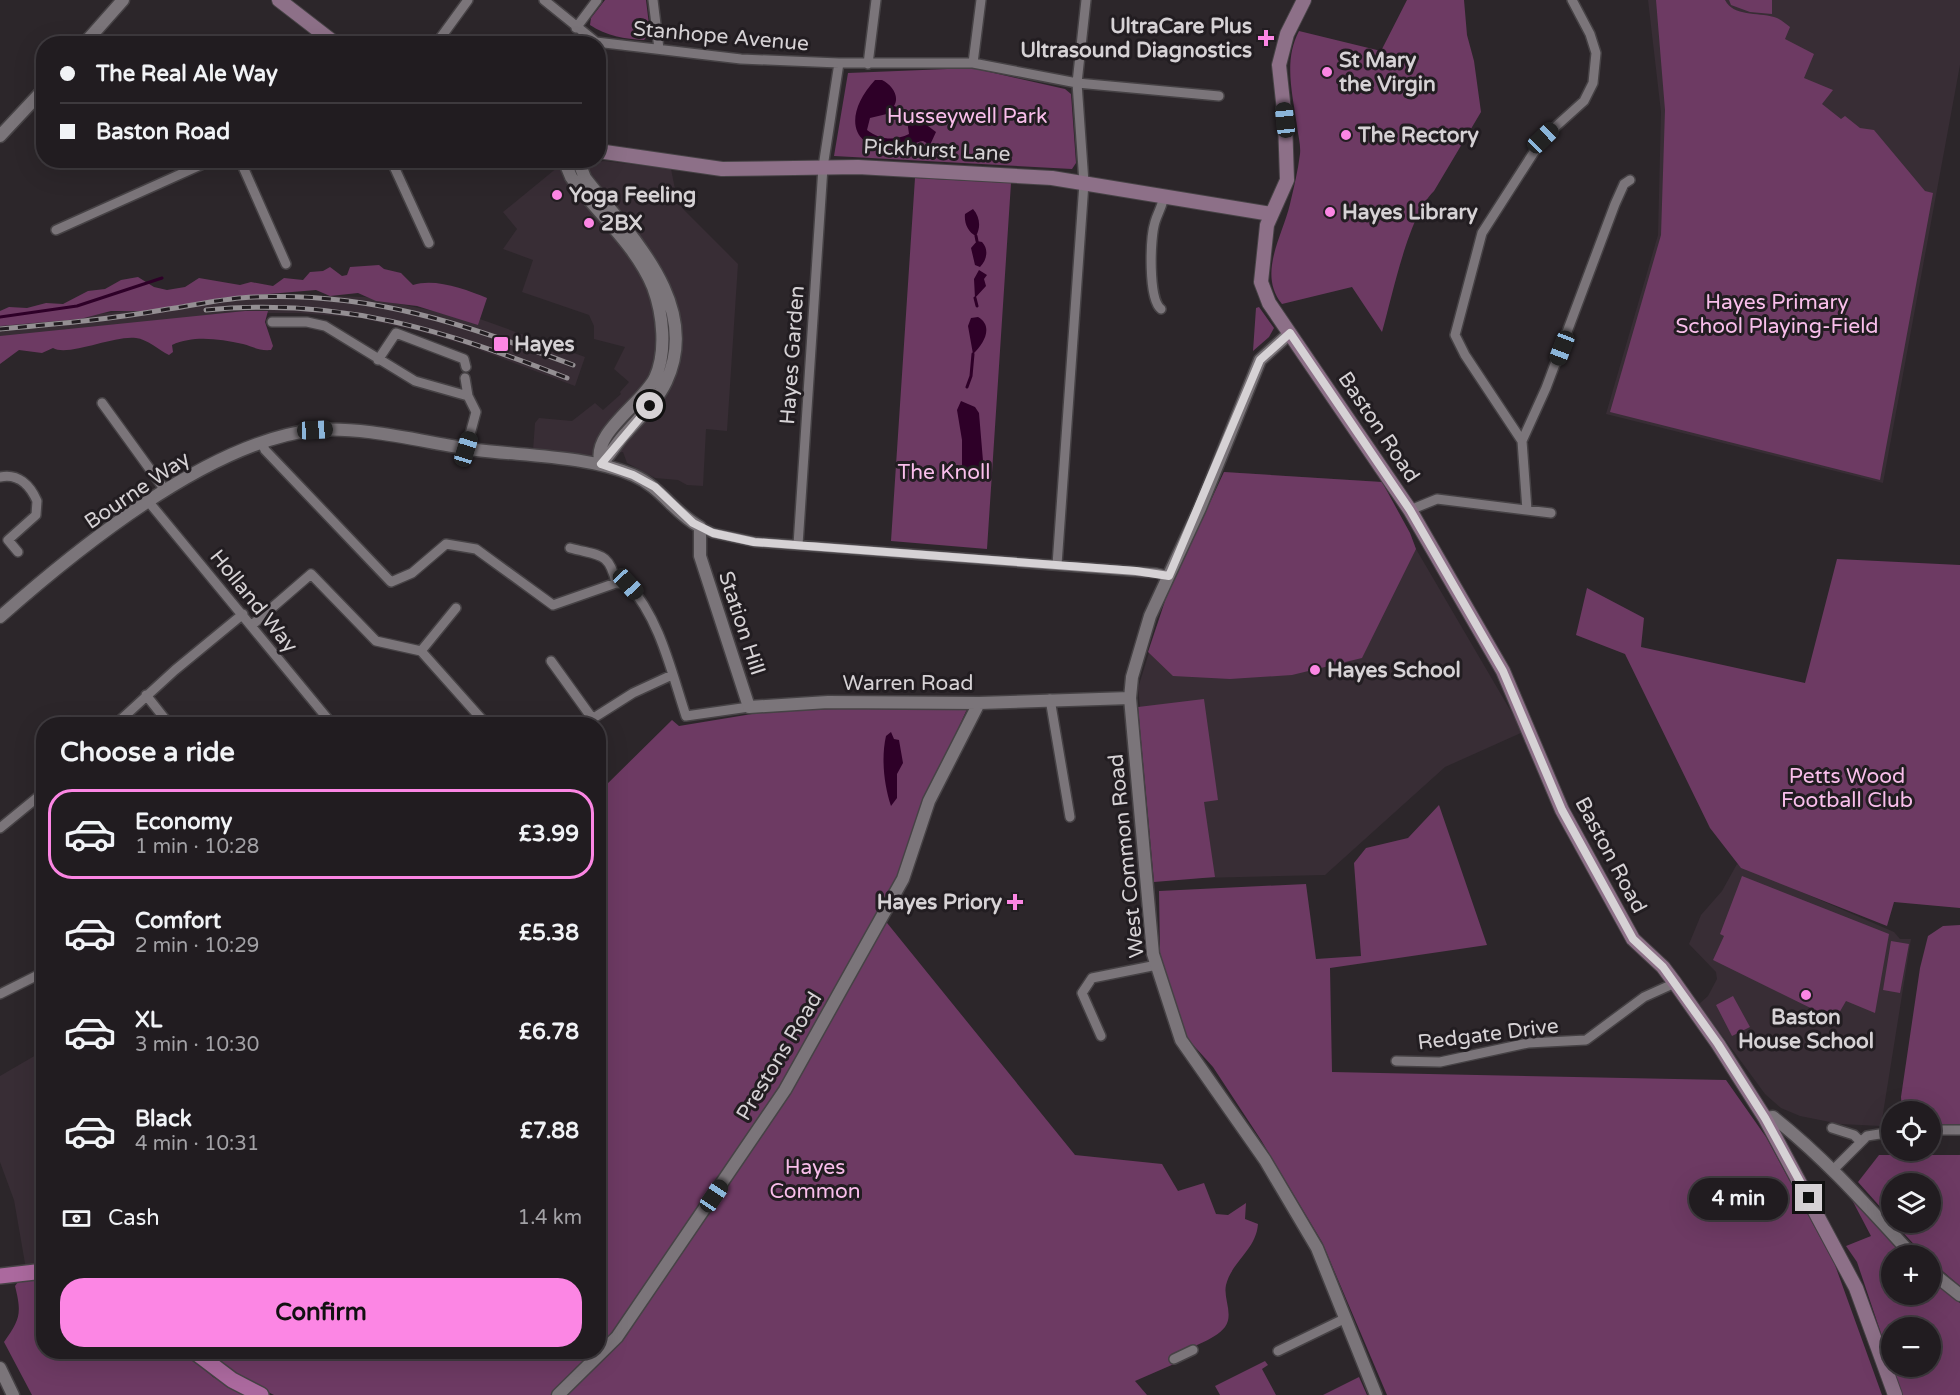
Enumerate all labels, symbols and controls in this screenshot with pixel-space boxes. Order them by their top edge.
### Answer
place label: UltraCare Plus Ultrasound Diagnostics [1020,14,1252,63]
street label: Stanhope Avenue [632,16,810,57]
marker: UltraCare Plus Ultrasound Diagnostics [1257,29,1275,47]
place label: St Mary the Virgin [1339,48,1436,97]
text: The Real Ale Way [96,61,278,87]
marker: St Mary the Virgin [1320,65,1334,79]
car [1274,101,1296,139]
park label: Husseywell Park [887,104,1047,129]
text: Baston Road [96,119,230,145]
car [1524,119,1562,157]
place label: The Rectory [1357,123,1480,148]
marker: The Rectory [1339,128,1353,142]
street label: Pickhurst Lane [863,134,1011,167]
place label: Yoga Feeling [569,183,696,208]
marker: Yoga Feeling [550,188,564,202]
place label: Hayes Library [1342,200,1478,225]
marker: Hayes Library [1323,205,1337,219]
place label: 2BX [601,211,642,236]
marker: 2BX [582,216,596,230]
street label: Hayes Garden [775,285,810,425]
park label: Hayes Primary School Playing-Field [1675,290,1879,339]
car [1547,328,1577,368]
place label: Hayes [514,332,575,357]
marker: Hayes [492,335,510,353]
street label: Baston Road [1332,367,1425,487]
route start [636,392,663,419]
car [297,420,333,440]
car [452,429,480,469]
street label: Bourne Way [80,446,195,535]
park label: The Knoll [898,460,990,485]
street label: Holland Way [204,545,303,658]
car [609,565,647,603]
street label: Station Hill [713,568,770,678]
place label: Hayes School [1327,658,1461,683]
marker: Hayes School [1308,663,1322,677]
street label: Warren Road [843,671,973,696]
text: Choose a ride [60,736,235,769]
street label: West Common Road [1103,753,1150,959]
park label: Petts Wood Football Club [1781,764,1913,813]
street label: Baston Road [1569,793,1652,918]
icon: car [63,807,117,861]
text: Economy [135,809,232,835]
text: £3.99 [519,821,579,847]
text: 1 min · 10:28 [135,835,259,859]
place label: Hayes Priory [877,890,1003,915]
marker: Hayes Priory [1006,893,1024,911]
icon: car [63,906,117,960]
text: Comfort [135,908,221,934]
text: £5.38 [519,920,579,946]
text: 2 min · 10:29 [135,934,259,958]
street label: Prestons Road [731,988,828,1125]
marker: Baston House School [1799,988,1813,1002]
icon: car [63,1005,117,1059]
place label: Baston House School [1738,1005,1874,1054]
text: XL [135,1007,162,1033]
street label: Redgate Drive [1416,1013,1560,1056]
text: £6.78 [519,1019,579,1045]
text: 3 min · 10:30 [135,1033,259,1057]
map controls [1881,1101,1941,1377]
button: locate [1881,1101,1941,1161]
icon: car [63,1104,117,1158]
text: Black [135,1106,192,1132]
text: £7.88 [520,1118,579,1144]
text: 4 min · 10:31 [135,1132,259,1156]
park label: Hayes Common [769,1155,861,1204]
button: layers [1881,1173,1941,1233]
car [696,1176,732,1216]
callout: 4 min [1689,1177,1788,1219]
route end [1795,1184,1822,1211]
text: 4 min [1712,1187,1765,1211]
icon: cash [60,1202,93,1235]
text: Cash [108,1205,160,1231]
text: 1.4 km [518,1206,582,1230]
button: + [1881,1245,1941,1305]
button: Confirm [60,1278,582,1347]
button: − [1881,1317,1941,1377]

